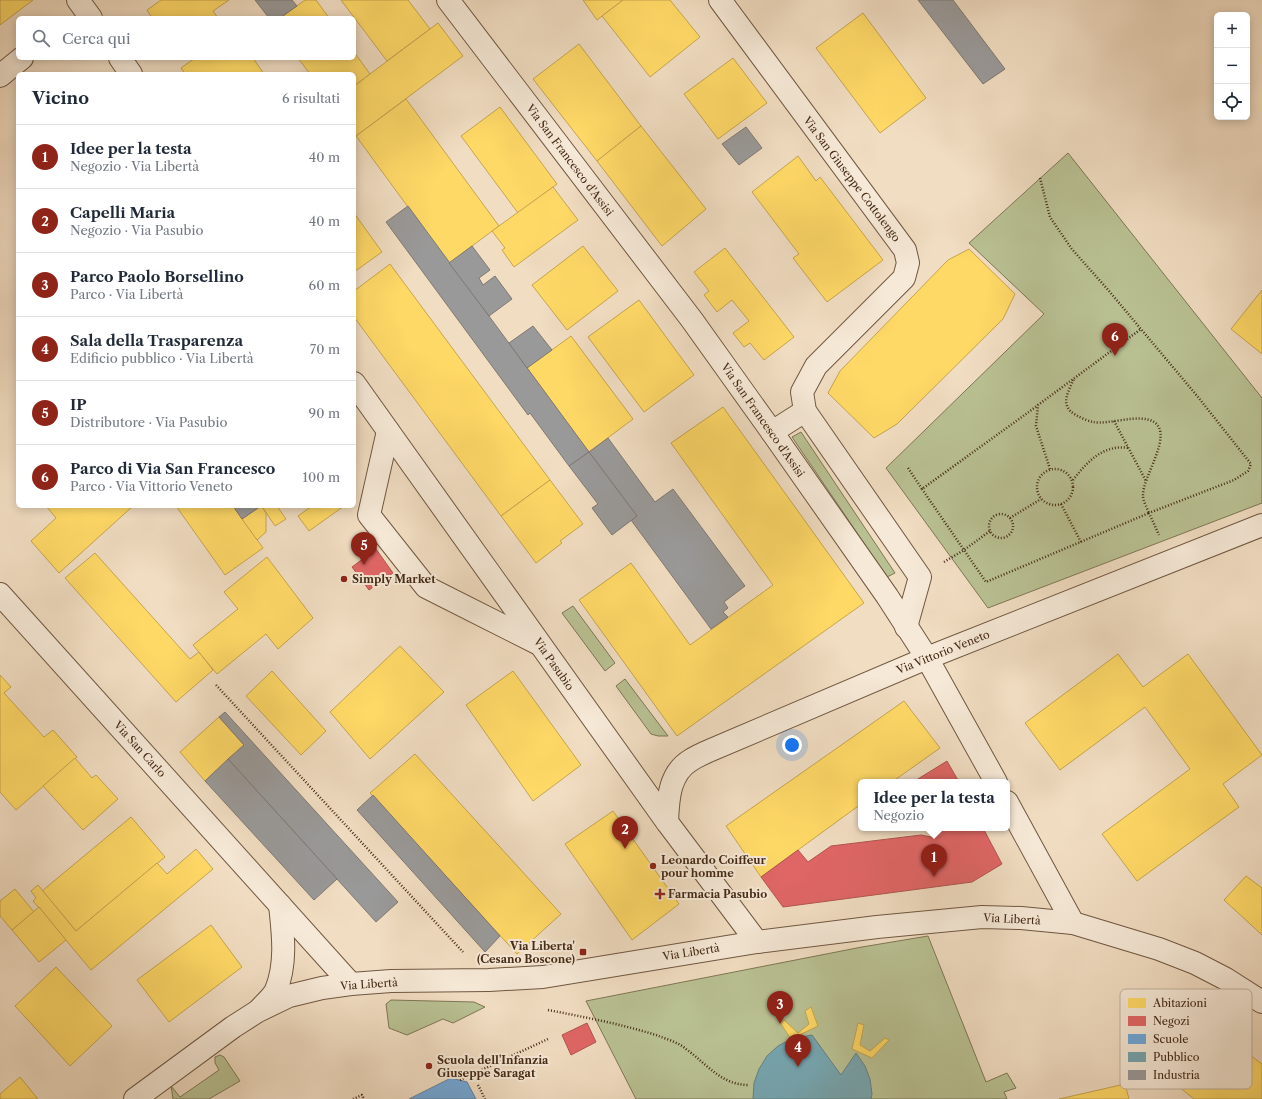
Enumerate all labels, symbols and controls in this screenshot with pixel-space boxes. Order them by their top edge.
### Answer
map controls [1214,12,1250,120]
button: + [1214,12,1250,48]
search box [16,16,356,60]
icon: search [30,27,52,49]
text: Cerca qui [62,29,131,48]
button: − [1214,48,1250,84]
button: locate [1214,84,1250,120]
text: Vicino [32,88,89,108]
text: 6 risultati [282,90,340,106]
street label: Via San Francesco d'Assisi [523,101,617,219]
street label: Via San Giuseppe Cottolengo [800,113,904,245]
text: Idee per la testa [70,139,192,158]
text: 1 [42,149,48,165]
text: 40 m [309,149,340,165]
text: Negozio · Via Libertà [70,158,199,174]
text: Capelli Maria [70,203,175,222]
text: 2 [41,213,49,229]
text: 40 m [309,213,340,229]
text: Negozio · Via Pasubio [70,222,203,238]
text: Parco Paolo Borsellino [70,267,244,286]
text: 3 [41,277,49,293]
text: 60 m [309,277,340,293]
text: Parco · Via Libertà [70,286,183,302]
pin: 6 [1102,323,1128,356]
text: Sala della Trasparenza [70,331,243,350]
text: 4 [41,341,49,357]
text: 70 m [310,341,340,357]
text: Edificio pubblico · Via Libertà [70,350,254,366]
street label: Via San Francesco d'Assisi [718,359,808,480]
text: IP [70,395,87,414]
text: 5 [41,405,49,421]
text: 90 m [309,405,340,421]
text: Distributore · Via Pasubio [70,414,227,430]
text: Parco di Via San Francesco [70,459,275,478]
text: 6 [41,469,49,485]
text: 100 m [302,469,340,485]
text: Parco · Via Vittorio Veneto [70,478,233,494]
pin: 5 [351,532,377,565]
place label: Simply Market [352,572,436,586]
marker: Simply Market [339,574,349,584]
street label: Via Vittorio Veneto [893,627,992,677]
street label: Via Pasubio [530,634,577,693]
street label: Via San Carlo [110,717,169,780]
your location [782,735,802,755]
popup [858,779,1010,831]
text: Idee per la testa [873,788,995,807]
text: Negozio [873,807,924,823]
pin: 2 [612,816,638,849]
pin: 1 [921,844,947,877]
place label: Leonardo Coiffeur pour homme [661,853,767,880]
marker: Leonardo Coiffeur pour homme [648,861,658,871]
place label: Farmacia Pasubio [668,887,767,901]
marker: Farmacia Pasubio [655,889,665,899]
street label: Via Libertà [982,910,1041,928]
place label: Via Liberta' (Cesano Boscone) [477,939,576,966]
street label: Via Libertà [660,941,721,964]
marker: Via Liberta' (Cesano Boscone) [578,947,588,957]
street label: Via Libertà [339,975,398,993]
legend [1120,989,1252,1089]
pin: 3 [767,991,793,1024]
text: Abitazioni [1152,996,1207,1010]
text: Negozi [1153,1014,1190,1028]
text: Scuole [1153,1032,1188,1046]
pin: 4 [785,1034,811,1067]
text: Pubblico [1153,1050,1200,1064]
place label: Scuola dell'Infanzia Giuseppe Saragat [437,1053,549,1080]
marker: Scuola dell'Infanzia Giuseppe Saragat [424,1061,434,1071]
text: Industria [1153,1068,1200,1082]

